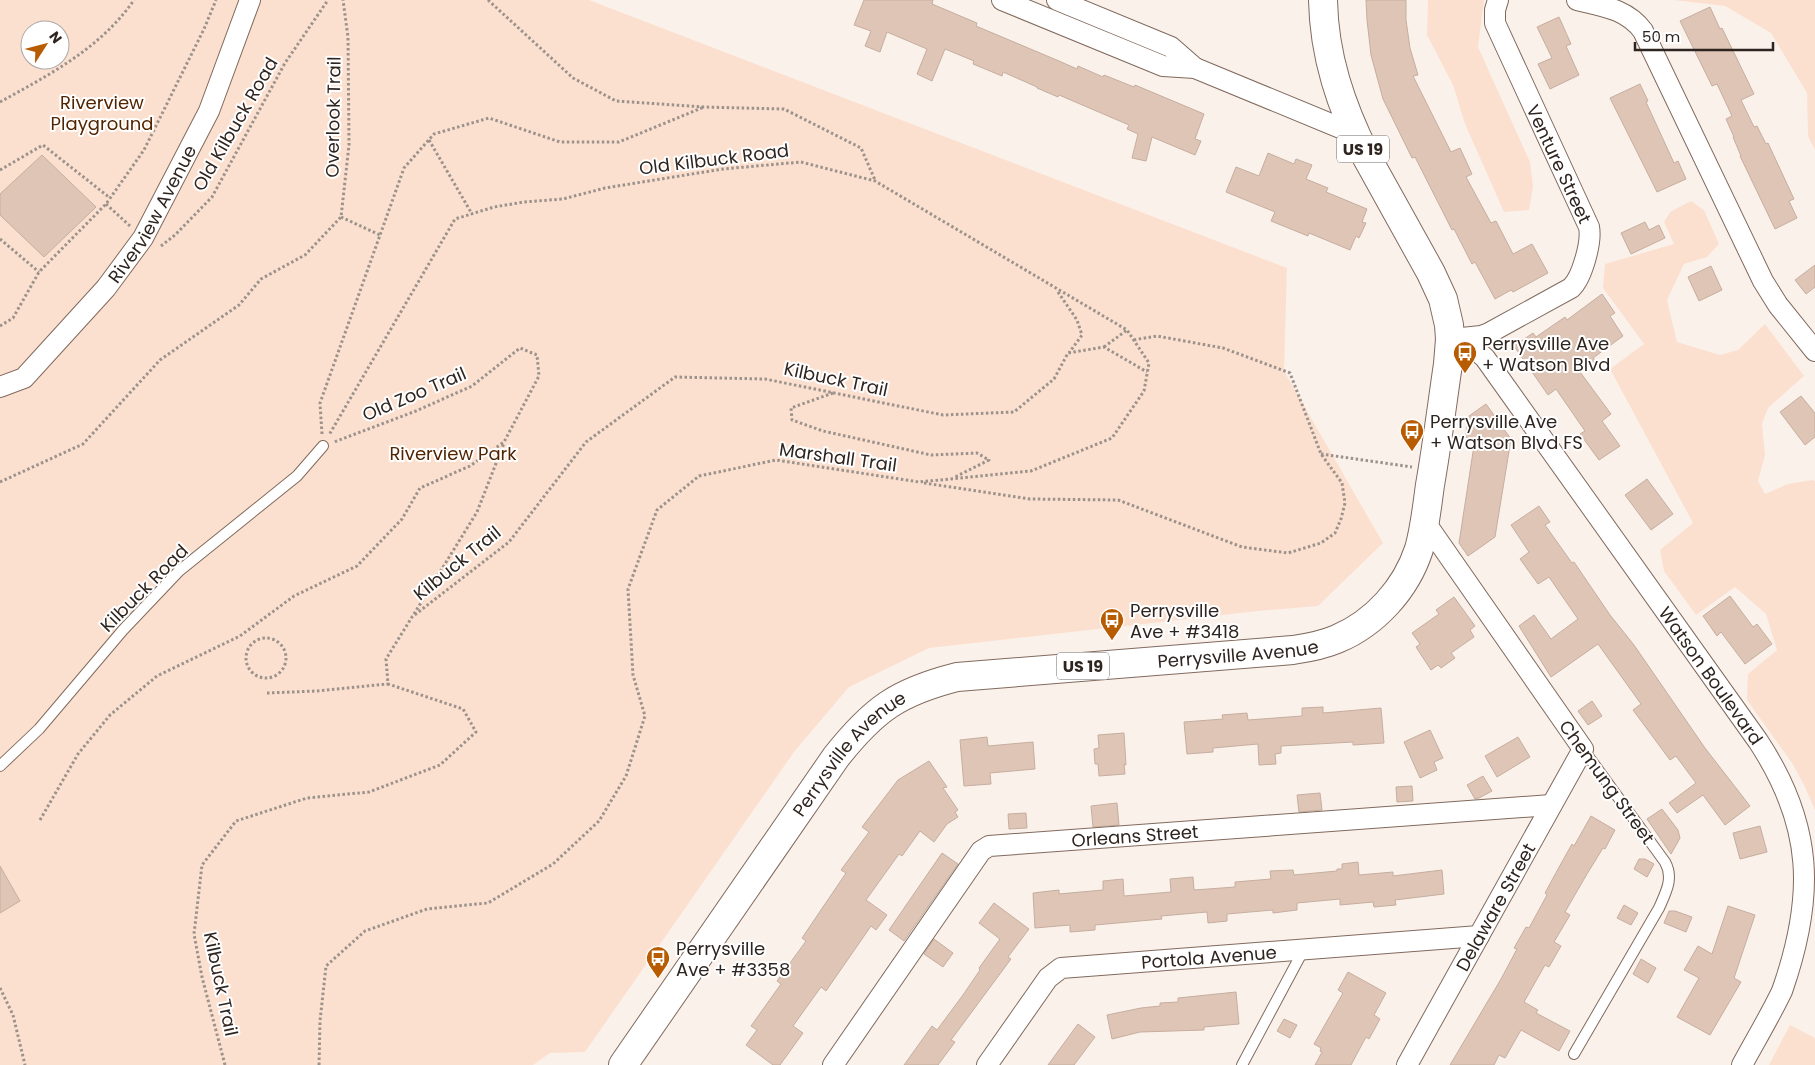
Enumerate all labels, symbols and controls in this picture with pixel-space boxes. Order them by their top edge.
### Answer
north arrow [20,20,70,70]
scale bar [1635,20,1772,52]
text: 50 m [1642,26,1680,47]
text: N [44,27,67,47]
street label: Old Kilbuck Road [187,53,283,195]
street label: Overlook Trail [319,56,347,178]
park label: Riverview Playground [51,90,153,136]
street label: Venture Street [1521,101,1597,227]
road number: US 19 [1337,136,1389,162]
street label: Old Kilbuck Road [638,137,790,181]
street label: Riverview Avenue [102,140,202,288]
place label: Perrysville Ave + Watson Blvd [1482,331,1610,377]
bus stop icon: Perrysville Ave + Watson Blvd [1452,340,1478,374]
street label: Kilbuck Trail [782,356,890,402]
street label: Old Zoo Trail [358,361,470,427]
place label: Perrysville Ave + Watson Blvd FS [1430,409,1583,455]
bus stop icon: Perrysville Ave + Watson Blvd FS [1399,418,1425,452]
street label: Marshall Trail [778,436,898,478]
park label: Riverview Park [389,441,517,466]
street label: Kilbuck Trail [408,520,506,606]
street label: Kilbuck Road [94,538,194,638]
place label: Perrysville Ave + #3418 [1130,598,1239,644]
street label: Watson Boulevard [1653,601,1769,750]
bus stop icon: Perrysville Ave + #3418 [1099,607,1125,641]
street label: Perrysville Avenue [1156,633,1321,673]
road number: US 19 [1057,652,1109,679]
street label: Perrysville Avenue [786,685,910,821]
street label: Chemung Street [1553,715,1661,849]
street label: Orleans Street [1071,818,1199,852]
street label: Delaware Street [1449,838,1541,975]
street label: Kilbuck Trail [198,930,244,1038]
place label: Perrysville Ave + #3358 [676,936,790,982]
street label: Portola Avenue [1140,939,1278,974]
bus stop icon: Perrysville Ave + #3358 [645,945,671,979]

